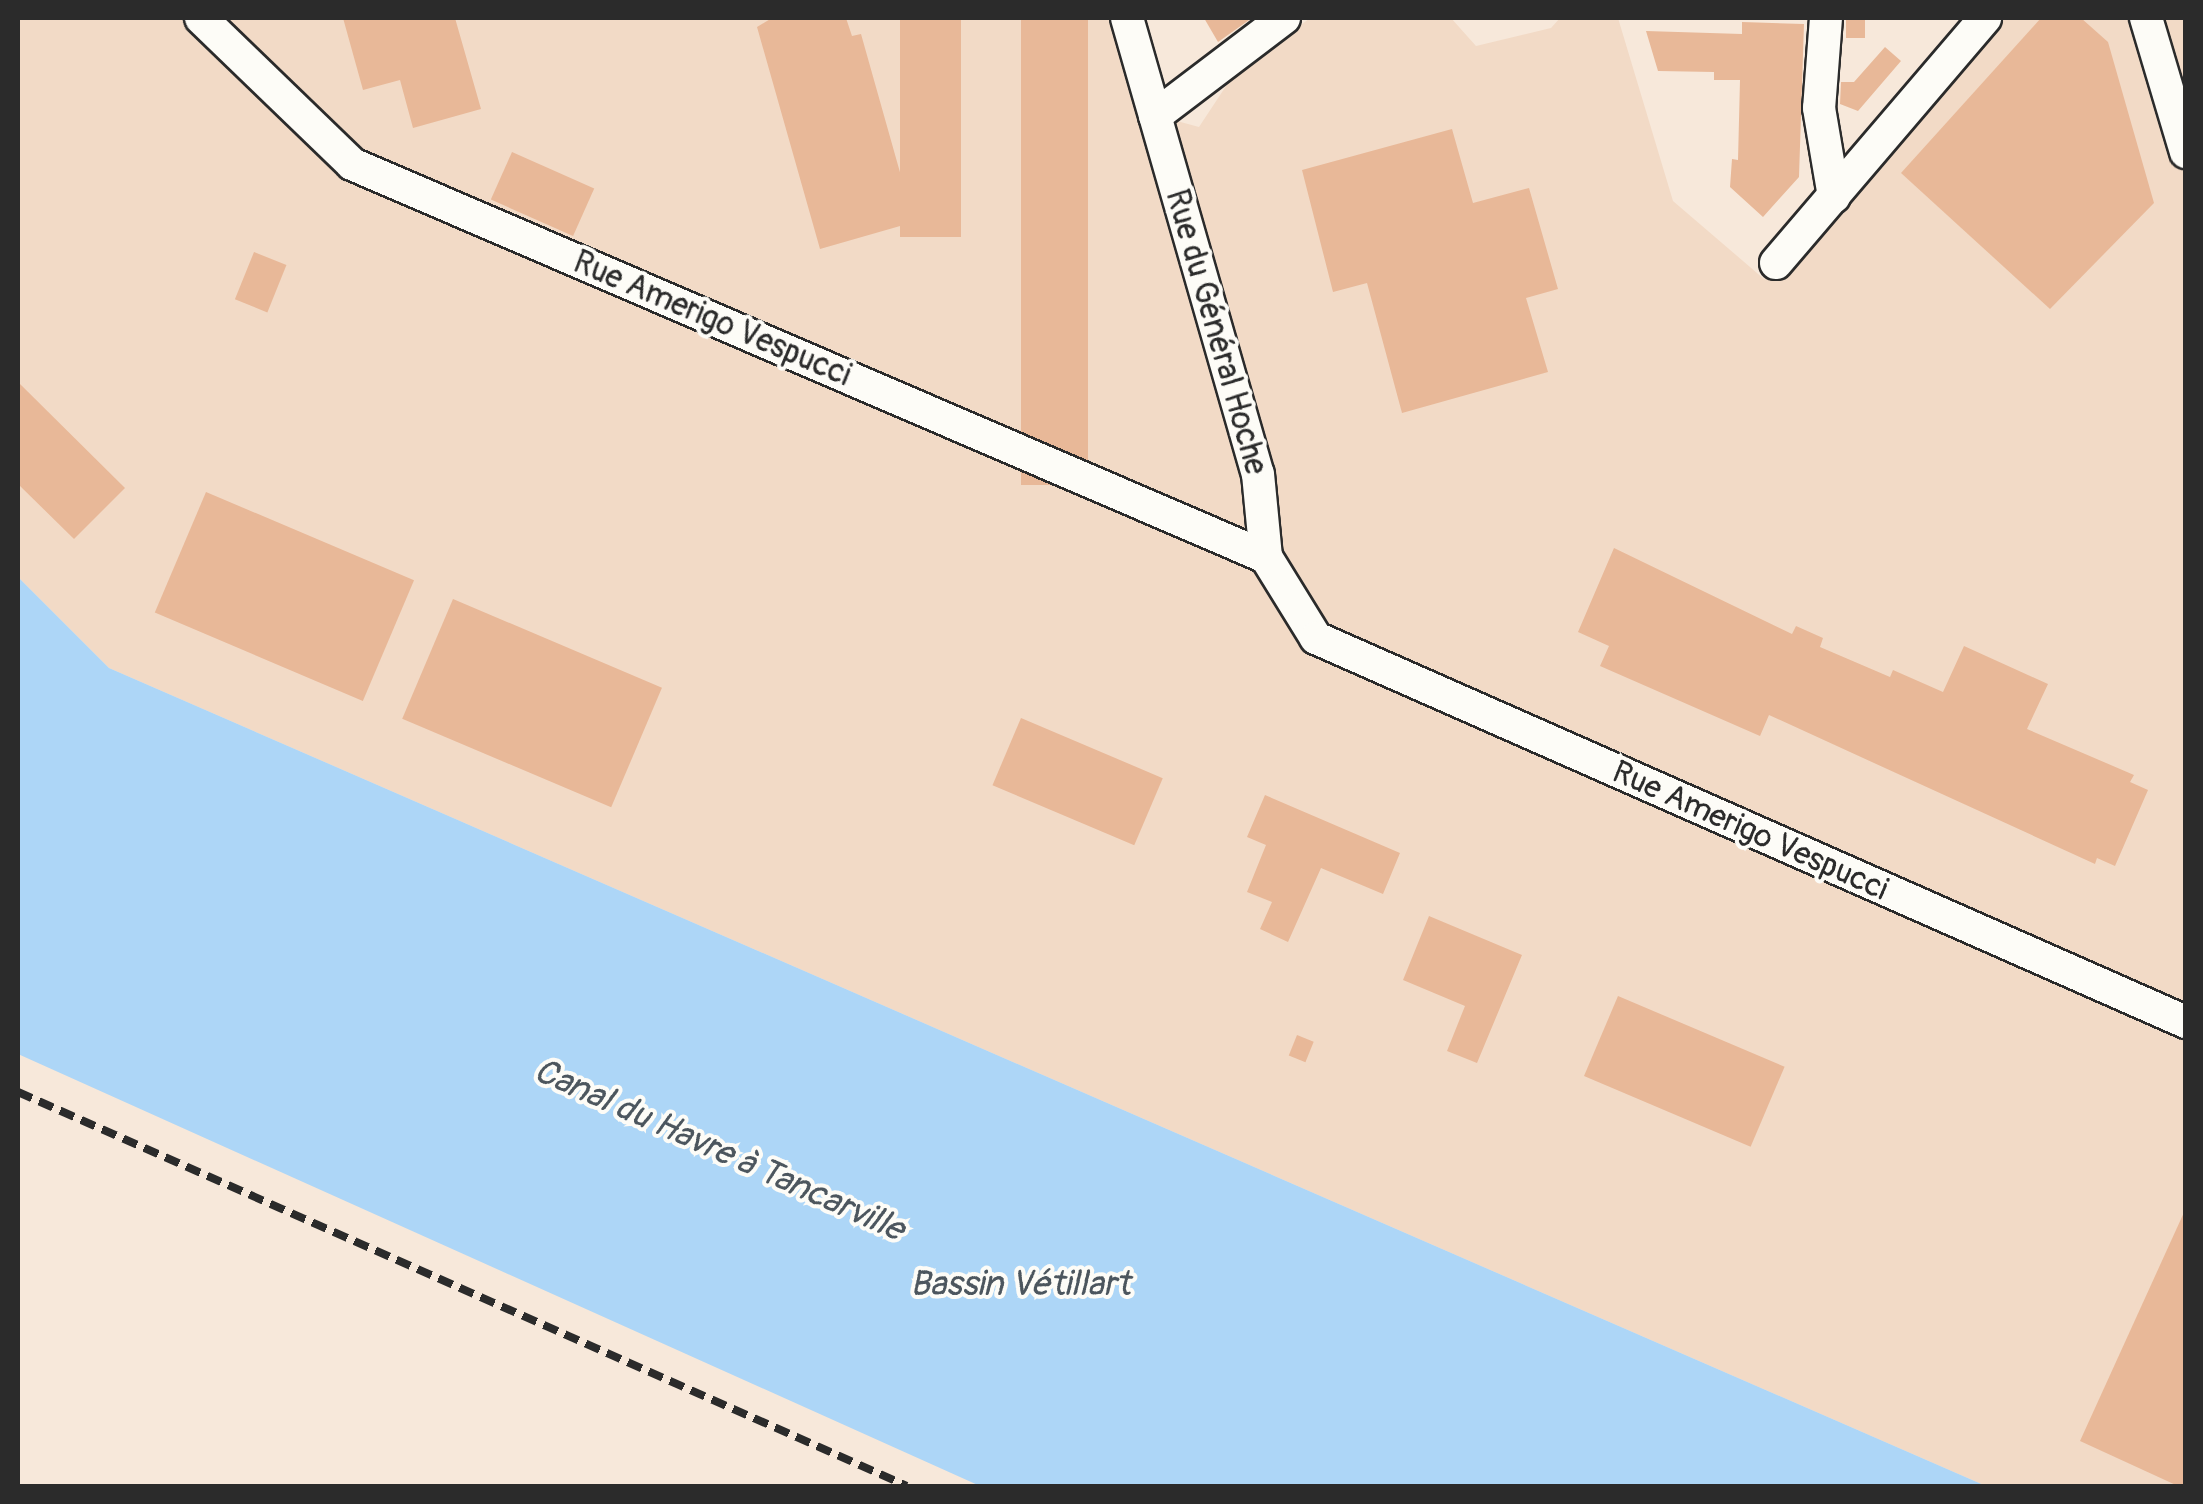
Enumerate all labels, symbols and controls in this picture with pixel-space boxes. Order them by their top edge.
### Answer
street label: Rue du Général Hoche [1157,185,1275,479]
street label: Rue Amerigo Vespucci [567,243,857,395]
street label: Rue Amerigo Vespucci [1606,753,1894,909]
water label: Canal du Havre à Tancarville [528,1049,910,1251]
water label: Bassin Vétillart [910,1263,1130,1305]

